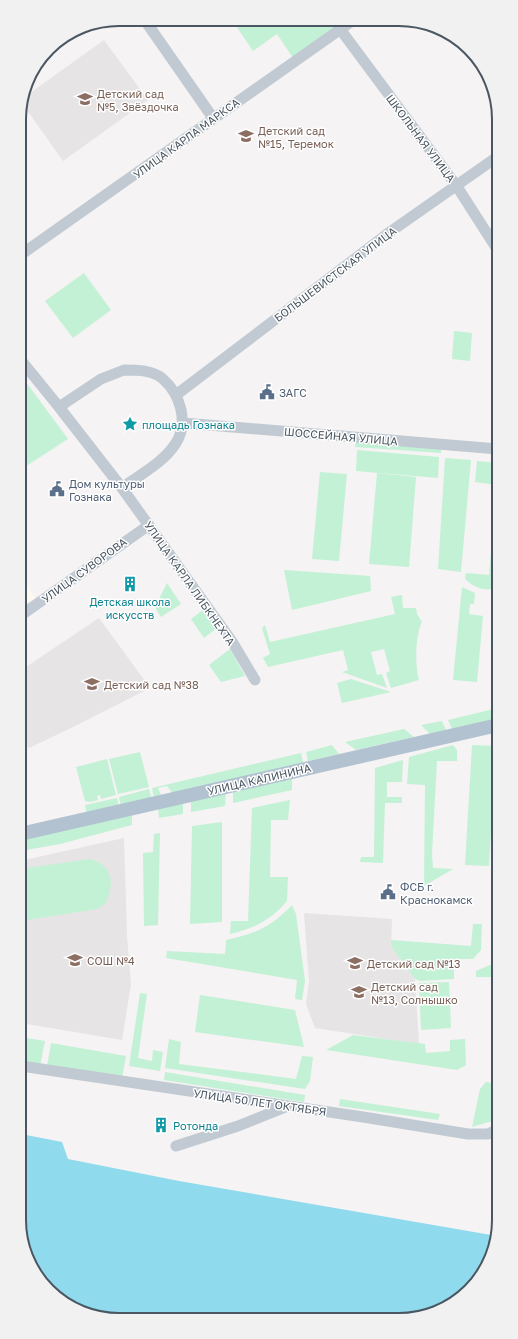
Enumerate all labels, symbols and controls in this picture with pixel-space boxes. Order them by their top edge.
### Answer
place label: Детский сад №5, Звёздочка [97,87,179,113]
school or university icon: Детский сад №5, Звёздочка [76,90,94,108]
street label: ШКОЛЬНАЯ УЛИЦА [384,92,459,185]
street label: УЛИЦА КАРЛА МАРКСА [130,95,242,181]
place label: Детский сад №15, Теремок [258,124,335,150]
school or university icon: Детский сад №15, Теремок [237,127,255,145]
street label: БОЛЬШЕВИСТСКАЯ УЛИЦА [271,223,399,324]
public building icon: ЗАГС [258,383,276,401]
place label: ЗАГС [279,386,307,399]
place icon: площадь Гознака [121,415,139,433]
place label: площадь Гознака [142,418,235,431]
street label: ШОССЕЙНАЯ УЛИЦА [284,425,399,447]
place label: Дом культуры Гознака [69,477,145,503]
public building icon: Дом культуры Гознака [48,480,66,498]
street label: УЛИЦА КАРЛА ЛИБКНЕХТА [142,518,238,648]
street label: УЛИЦА СУВОРОВА [39,535,129,605]
building icon: Детская школа искусств [121,575,139,593]
place label: Детская школа искусств [89,595,171,621]
school or university icon: Детский сад №38 [83,675,101,693]
place label: Детский сад №38 [104,678,199,691]
street label: УЛИЦА КАЛИНИНА [206,761,313,797]
place label: ФСБ г. Краснокамск [400,880,473,906]
public building icon: ФСБ г. Краснокамск [379,883,397,901]
school or university icon: СОШ №4 [66,951,84,969]
place label: СОШ №4 [87,954,135,967]
school or university icon: Детский сад №13 [346,954,364,972]
place label: Детский сад №13 [367,957,460,970]
place label: Детский сад №13, Солнышко [371,980,458,1006]
school or university icon: Детский сад №13, Солнышко [350,983,368,1001]
street label: УЛИЦА 50 ЛЕТ ОКТЯБРЯ [193,1086,327,1118]
building icon: Ротонда [152,1116,170,1134]
place label: Ротонда [173,1119,218,1132]

